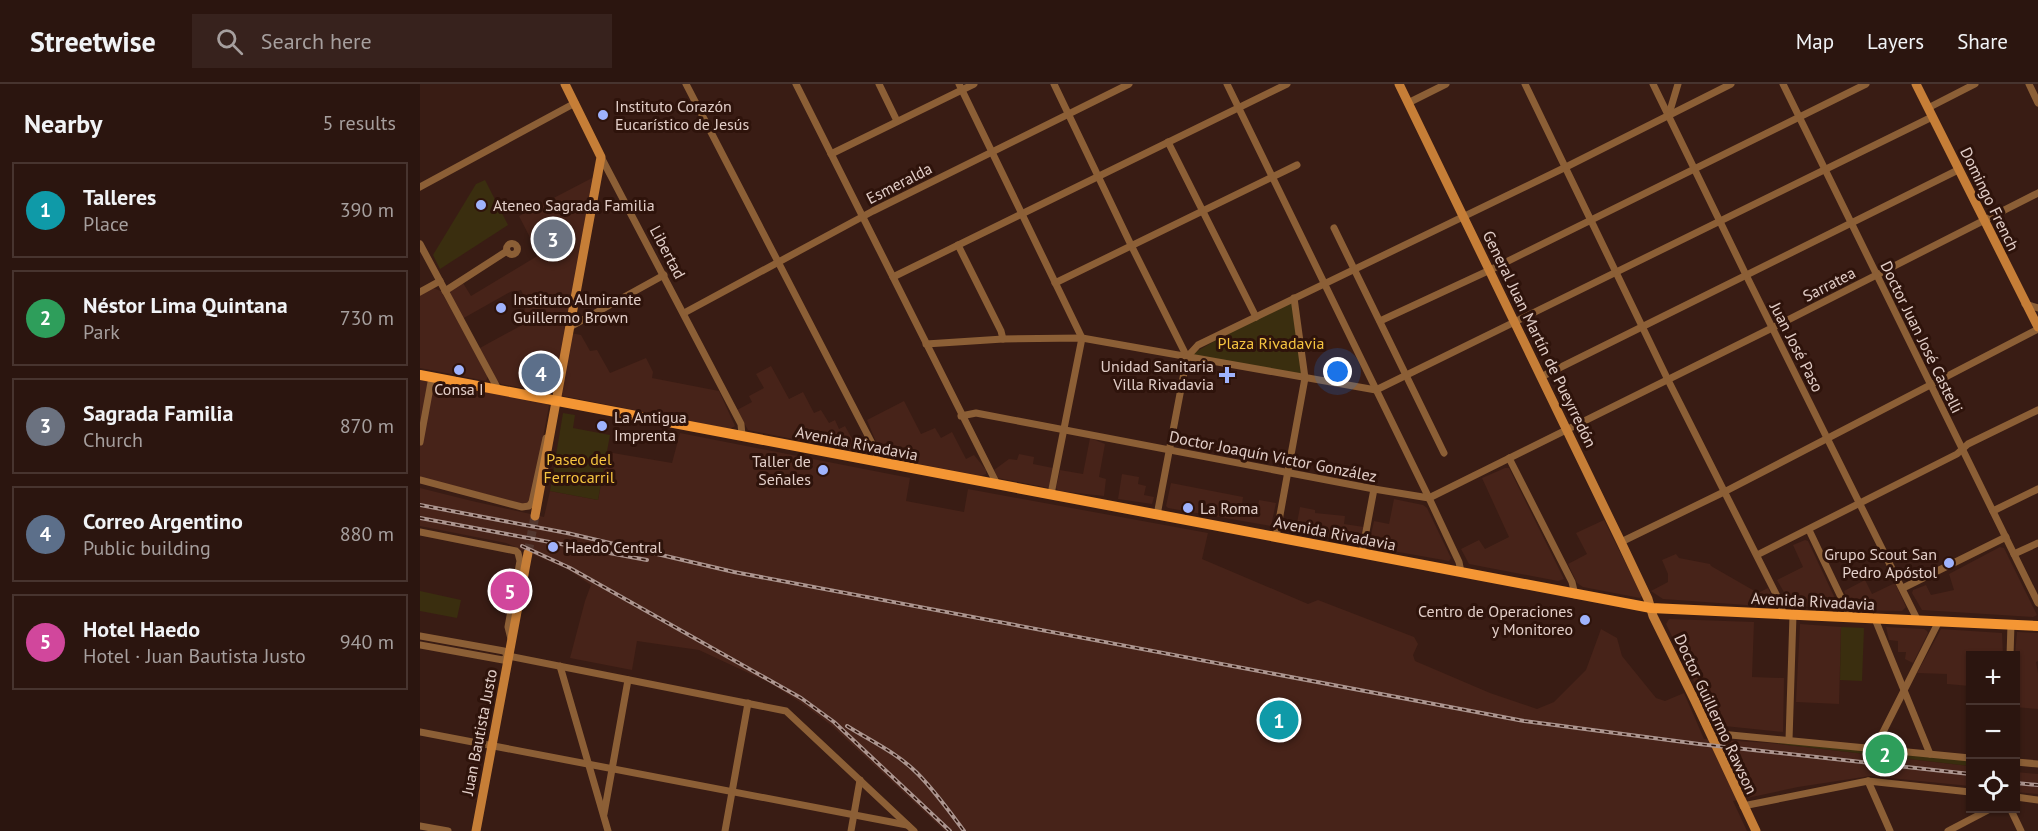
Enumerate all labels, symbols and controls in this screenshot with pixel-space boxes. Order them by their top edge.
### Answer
search box [192,14,612,68]
text: Streetwise [30,23,156,60]
icon: search [213,25,246,58]
text: Search here [261,27,372,55]
text: Map [1796,28,1834,55]
text: Layers [1867,28,1924,55]
text: Share [1957,28,2008,55]
place label: Instituto Corazón Eucarístico de Jesús [615,96,749,134]
text: Nearby [24,107,102,140]
marker: Instituto Corazón Eucarístico de Jesús [596,108,610,122]
text: 5 results [323,110,396,136]
street label: Domingo French [1956,144,2024,254]
street label: Esmeralda [863,158,935,208]
text: Talleres [83,183,156,211]
place label: Ateneo Sagrada Familia [493,195,655,215]
text: 1 [40,197,51,223]
text: 390 m [340,197,394,223]
marker: Ateneo Sagrada Familia [474,198,488,212]
text: Place [83,211,129,237]
pin: 3 [534,216,572,262]
street label: Libertad [646,222,690,282]
street label: General Juan Martín de Pueyrredón [1479,227,1601,451]
street label: Doctor Juan José Castelli [1876,258,1968,416]
street label: Sarratea [1799,262,1859,306]
place label: Instituto Almirante Guillermo Brown [513,289,641,327]
text: Néstor Lima Quintana [83,291,288,319]
street label: Juan José Paso [1765,298,1828,395]
marker: Instituto Almirante Guillermo Brown [494,301,508,315]
text: 2 [40,305,51,331]
text: 730 m [340,305,394,331]
text: Park [83,319,120,345]
park label: Plaza Rivadavia [1218,333,1324,353]
pin: 4 [522,350,560,396]
place label: Unidad Sanitaria Villa Rivadavia [1101,356,1214,394]
your location [1323,357,1352,386]
marker: Consa I [452,363,466,377]
marker: Unidad Sanitaria Villa Rivadavia [1218,366,1236,384]
place label: Consa I [434,379,484,399]
text: Sagrada Familia [83,399,233,427]
place label: La Antigua Imprenta [614,407,687,445]
text: 3 [40,413,51,439]
text: 870 m [340,413,394,439]
marker: La Antigua Imprenta [595,419,609,433]
street label: Avenida Rivadavia [794,421,920,465]
street label: Doctor Joaquín Victor González [1167,426,1379,486]
text: Church [83,427,143,453]
park label: Paseo del Ferrocarril [544,449,615,487]
place label: Taller de Señales [752,451,811,489]
marker: Taller de Señales [816,463,830,477]
place label: La Roma [1200,498,1258,518]
marker: La Roma [1181,501,1195,515]
text: Correo Argentino [83,507,243,535]
street label: Avenida Rivadavia [1272,511,1398,555]
text: 4 [40,521,51,547]
text: 880 m [340,521,394,547]
text: Public building [83,535,211,561]
place label: Haedo Central [565,537,663,557]
marker: Haedo Central [546,540,560,554]
place label: Grupo Scout San Pedro Apóstol [1824,544,1937,582]
marker: Grupo Scout San Pedro Apóstol [1942,556,1956,570]
pin: 5 [490,568,530,614]
street label: Avenida Rivadavia [1750,588,1876,614]
place label: Centro de Operaciones y Monitoreo [1418,601,1573,639]
marker: Centro de Operaciones y Monitoreo [1578,613,1592,627]
text: Hotel Haedo [83,615,200,643]
text: 5 [40,629,51,655]
text: 940 m [340,629,394,655]
street label: Doctor Guillermo Rawson [1670,631,1762,797]
text: Hotel · Juan Bautista Justo [83,643,306,669]
map controls [1966,651,2020,813]
button: + [1966,651,2020,705]
street label: Juan Bautista Justo [457,667,501,798]
pin: 1 [1260,698,1298,742]
button: − [1966,705,2020,759]
pin: 2 [1866,732,1904,776]
button: locate [1966,759,2020,813]

